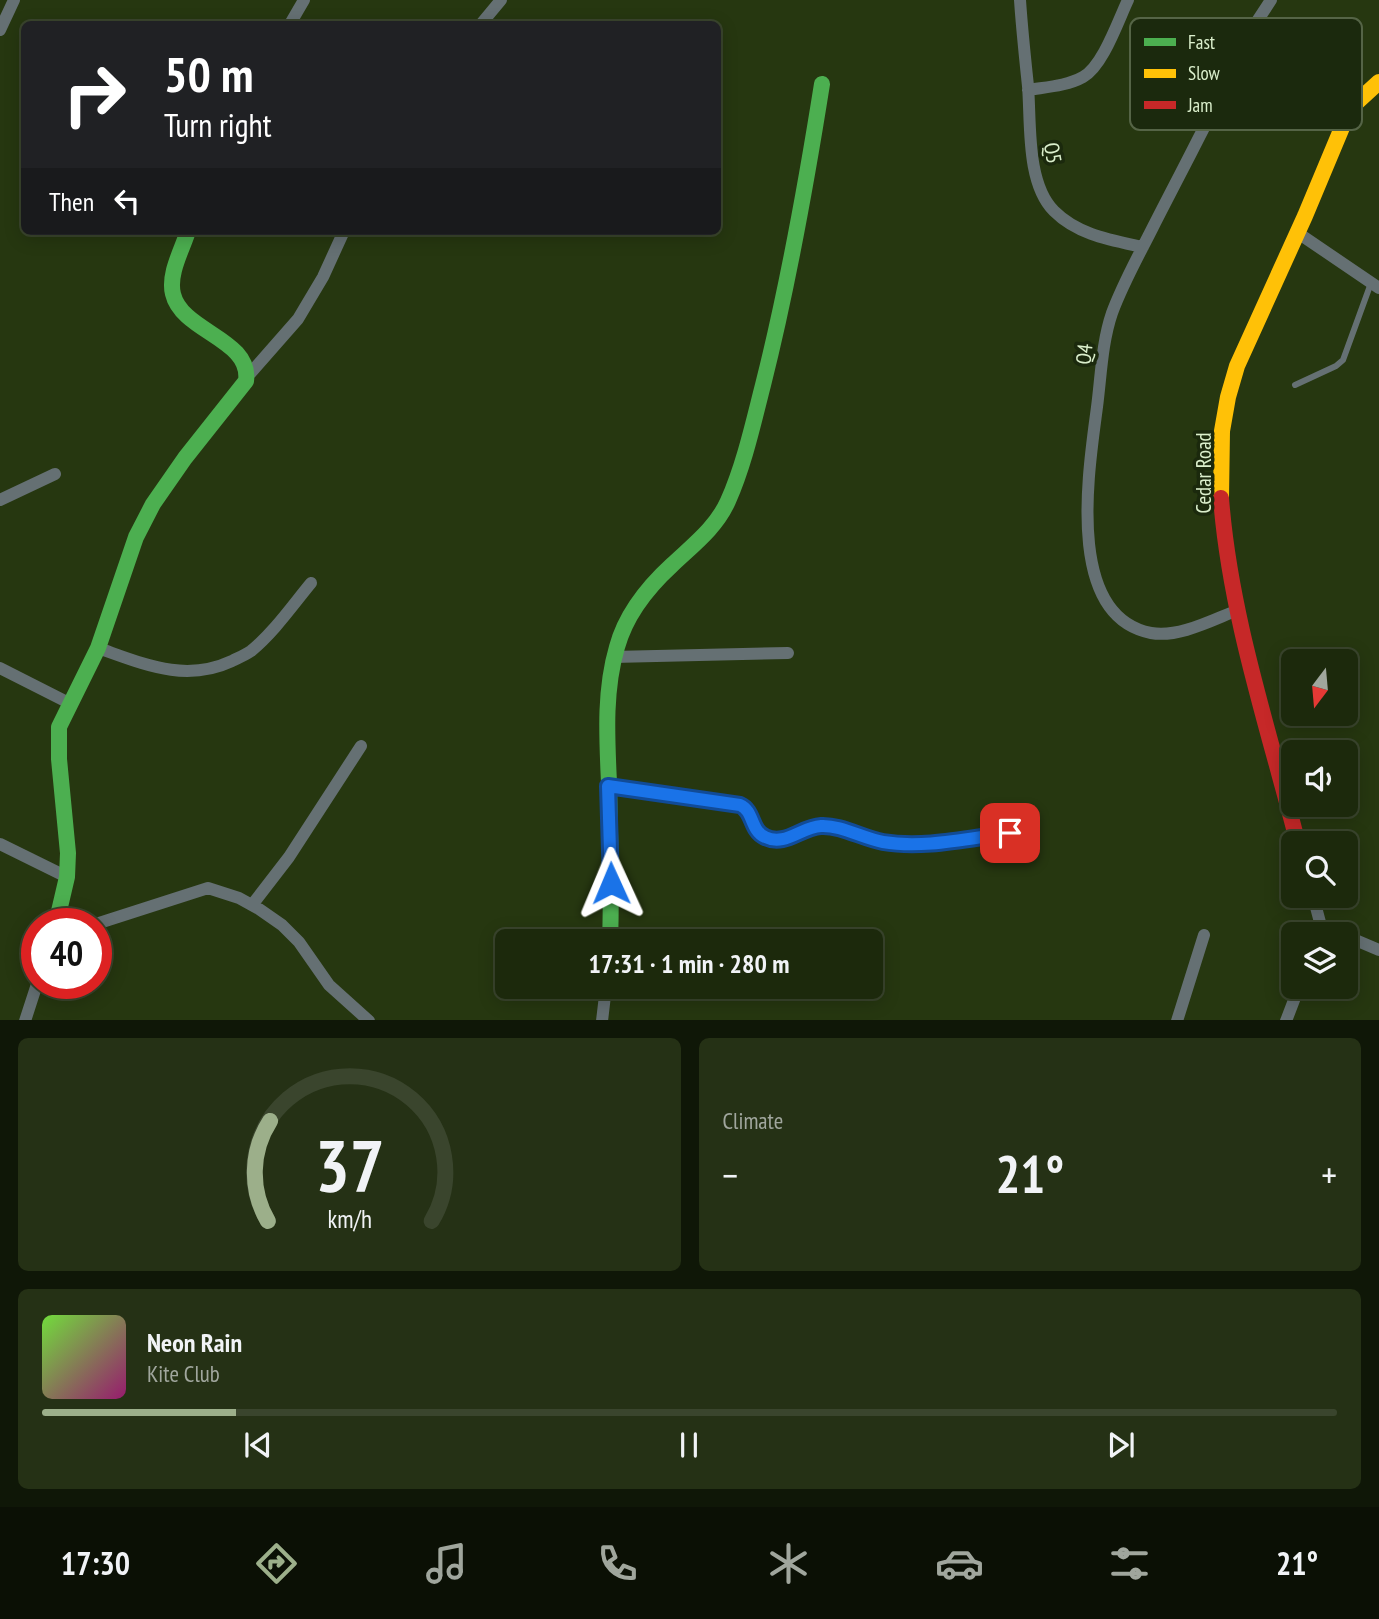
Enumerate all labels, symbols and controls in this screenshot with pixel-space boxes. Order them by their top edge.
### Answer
legend [1130,18,1362,130]
text: Fast [1188,30,1216,54]
text: 50 m [164,42,253,106]
icon: right [49,49,140,140]
text: Slow [1188,61,1221,85]
text: Jam [1187,93,1213,117]
text: Turn right [164,104,272,146]
street label: Q5 [1038,140,1068,166]
icon: left [108,182,146,220]
text: Then [49,185,94,218]
street label: Q4 [1069,341,1099,366]
street label: Cedar Road [1190,432,1217,514]
north arrow [1281,649,1358,726]
map controls [1281,649,1358,999]
button: sound [1281,740,1358,817]
pin [980,803,1040,863]
icon: arrive [991,814,1029,852]
button: search [1281,831,1358,908]
position arrow [574,846,648,920]
speed limit sign: 40 [21,908,112,999]
button: layers [1281,922,1358,999]
text: 17:31 · 1 min · 280 m [589,947,789,980]
text: Climate [723,1106,783,1135]
text: 37 [314,1117,384,1211]
text: 21° [995,1140,1064,1207]
text: − [723,1150,738,1199]
text: + [1321,1150,1337,1199]
text: km/h [327,1202,371,1234]
text: Neon Rain [147,1326,242,1359]
text: Kite Club [147,1359,220,1388]
icon: previous [239,1426,277,1464]
icon: pause [670,1426,708,1464]
icon: next [1102,1426,1140,1464]
icon: directions [252,1539,301,1588]
icon: music [422,1539,471,1588]
icon: phone [593,1539,642,1588]
icon: climate [764,1539,813,1588]
icon: car [935,1539,984,1588]
icon: filters [1105,1539,1154,1588]
text: 17:30 [61,1542,130,1584]
text: 21° [1276,1542,1318,1584]

